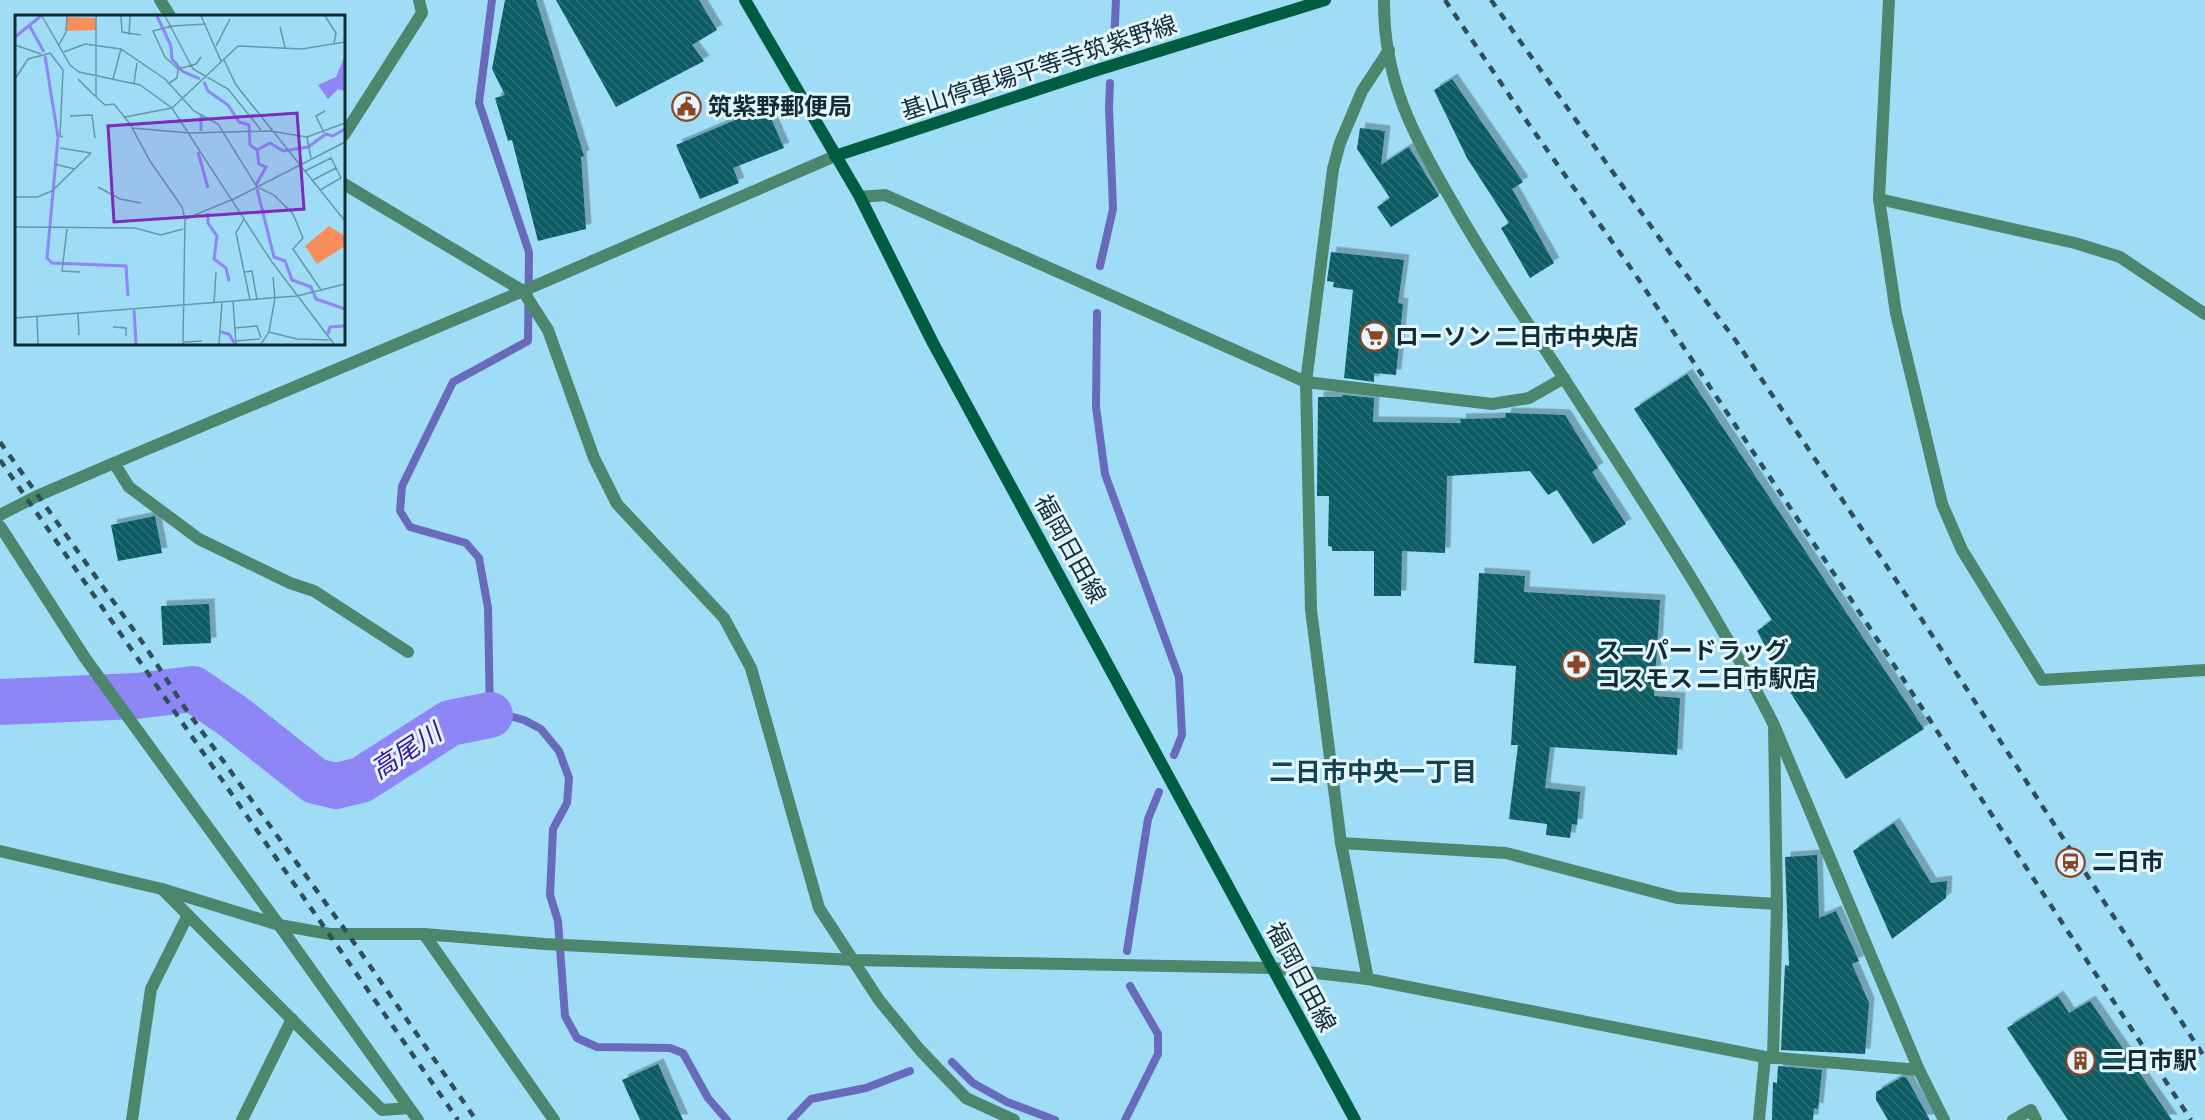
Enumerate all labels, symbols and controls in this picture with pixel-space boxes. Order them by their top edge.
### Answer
street label: 基山停車場平等寺筑紫野線 [898,11,1180,125]
inset map [15,15,345,345]
public building icon: 筑紫野郵便局 [671,91,703,123]
place label: 筑紫野郵便局 [708,94,852,120]
supermarket icon: ローソン 二日市中央店 [1358,321,1390,353]
place label: ローソン 二日市中央店 [1395,324,1639,350]
street label: 福岡日田線 [1030,490,1110,608]
place label: スーパードラッグ コスモス 二日市駅店 [1597,638,1817,692]
pharmacy icon: スーパードラッグ コスモス 二日市駅店 [1560,649,1592,681]
water label: 高尾川 [366,717,449,784]
district label: 二日市中央一丁目 [1269,758,1477,786]
station icon: 二日市 [2055,846,2087,878]
place label: 二日市 [2092,849,2164,875]
street label: 福岡日田線 [1261,918,1341,1036]
building icon: 二日市駅 [2064,1045,2096,1077]
place label: 二日市駅 [2101,1048,2197,1074]

